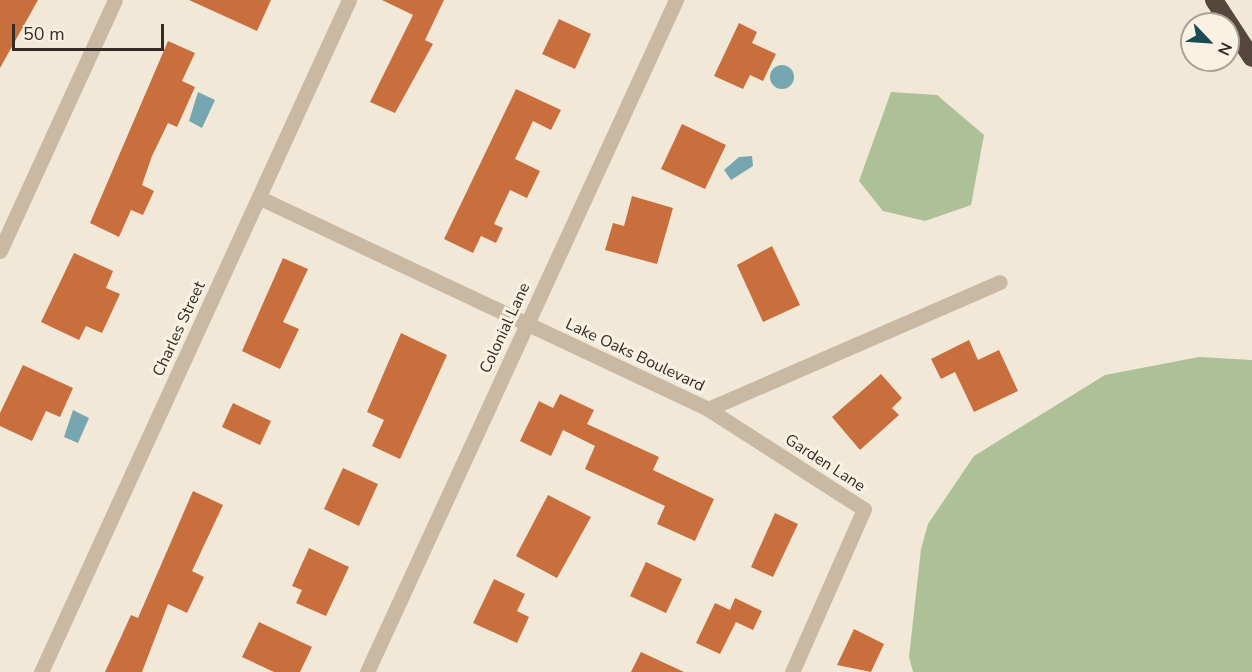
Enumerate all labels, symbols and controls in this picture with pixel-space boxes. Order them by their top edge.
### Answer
scale bar [15,12,166,50]
north arrow [1180,12,1240,72]
text: 50 m [23,22,65,46]
text: N [1212,39,1237,59]
street label: Charles Street [149,278,209,380]
street label: Colonial Lane [476,280,534,376]
street label: Lake Oaks Boulevard [562,314,708,396]
street label: Garden Lane [781,430,869,496]

